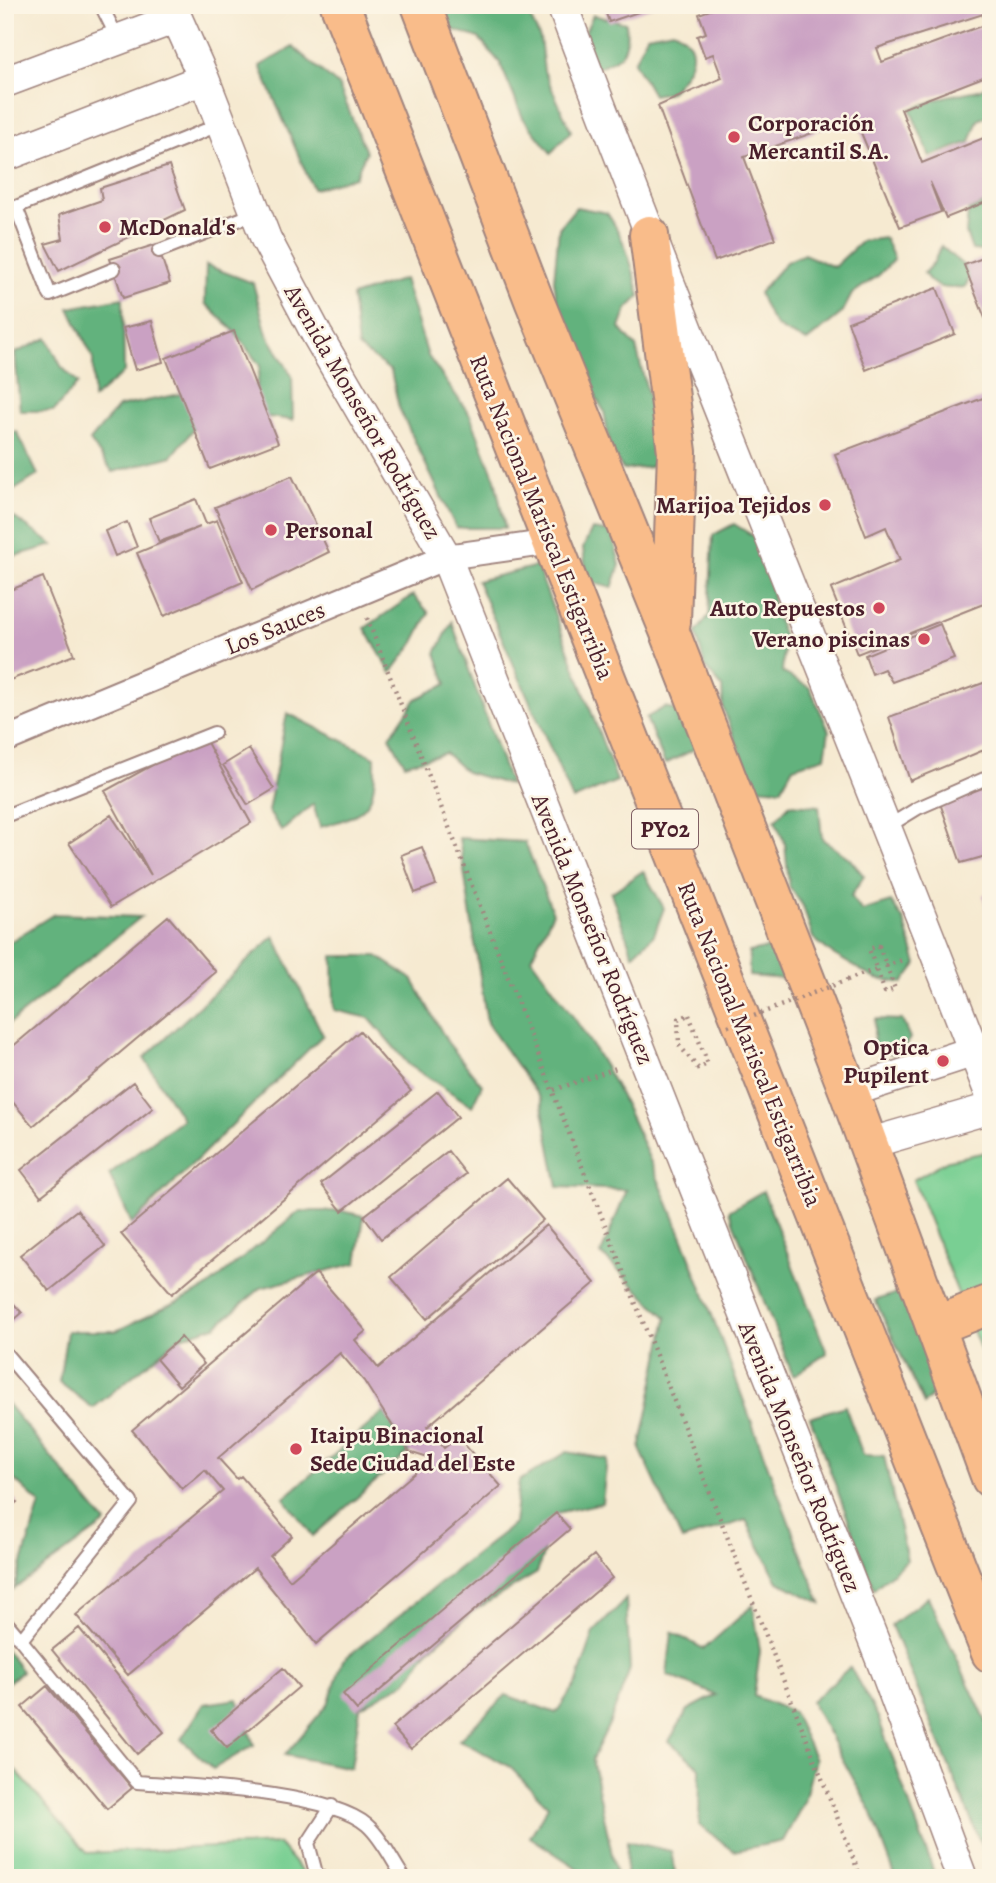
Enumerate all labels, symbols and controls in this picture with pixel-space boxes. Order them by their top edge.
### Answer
place label: Corporación Mercantil S.A. [748,107,889,167]
marker: Corporación Mercantil S.A. [726,129,742,145]
place label: McDonald's [119,211,236,243]
marker: McDonald's [97,219,113,235]
street label: Avenida Monseñor Rodríguez [276,278,449,545]
street label: Ruta Nacional Mariscal Estigarribia [462,350,622,685]
place label: Marijoa Tejidos [656,489,811,521]
marker: Marijoa Tejidos [817,497,833,513]
place label: Personal [285,514,373,546]
marker: Personal [263,522,279,538]
place label: Auto Repuestos [709,592,865,624]
street label: Los Sauces [220,593,330,663]
marker: Auto Repuestos [871,600,887,616]
place label: Verano piscinas [751,623,910,655]
marker: Verano piscinas [916,631,932,647]
street label: Avenida Monseñor Rodríguez [524,788,662,1069]
road number: PY02 [632,810,698,848]
street label: Ruta Nacional Mariscal Estigarribia [670,877,830,1212]
place label: Optica Pupilent [843,1031,929,1091]
marker: Optica Pupilent [935,1053,951,1069]
street label: Avenida Monseñor Rodríguez [731,1316,869,1597]
place label: Itaipu Binacional Sede Ciudad del Este [310,1419,515,1479]
marker: Itaipu Binacional Sede Ciudad del Este [288,1441,304,1457]

